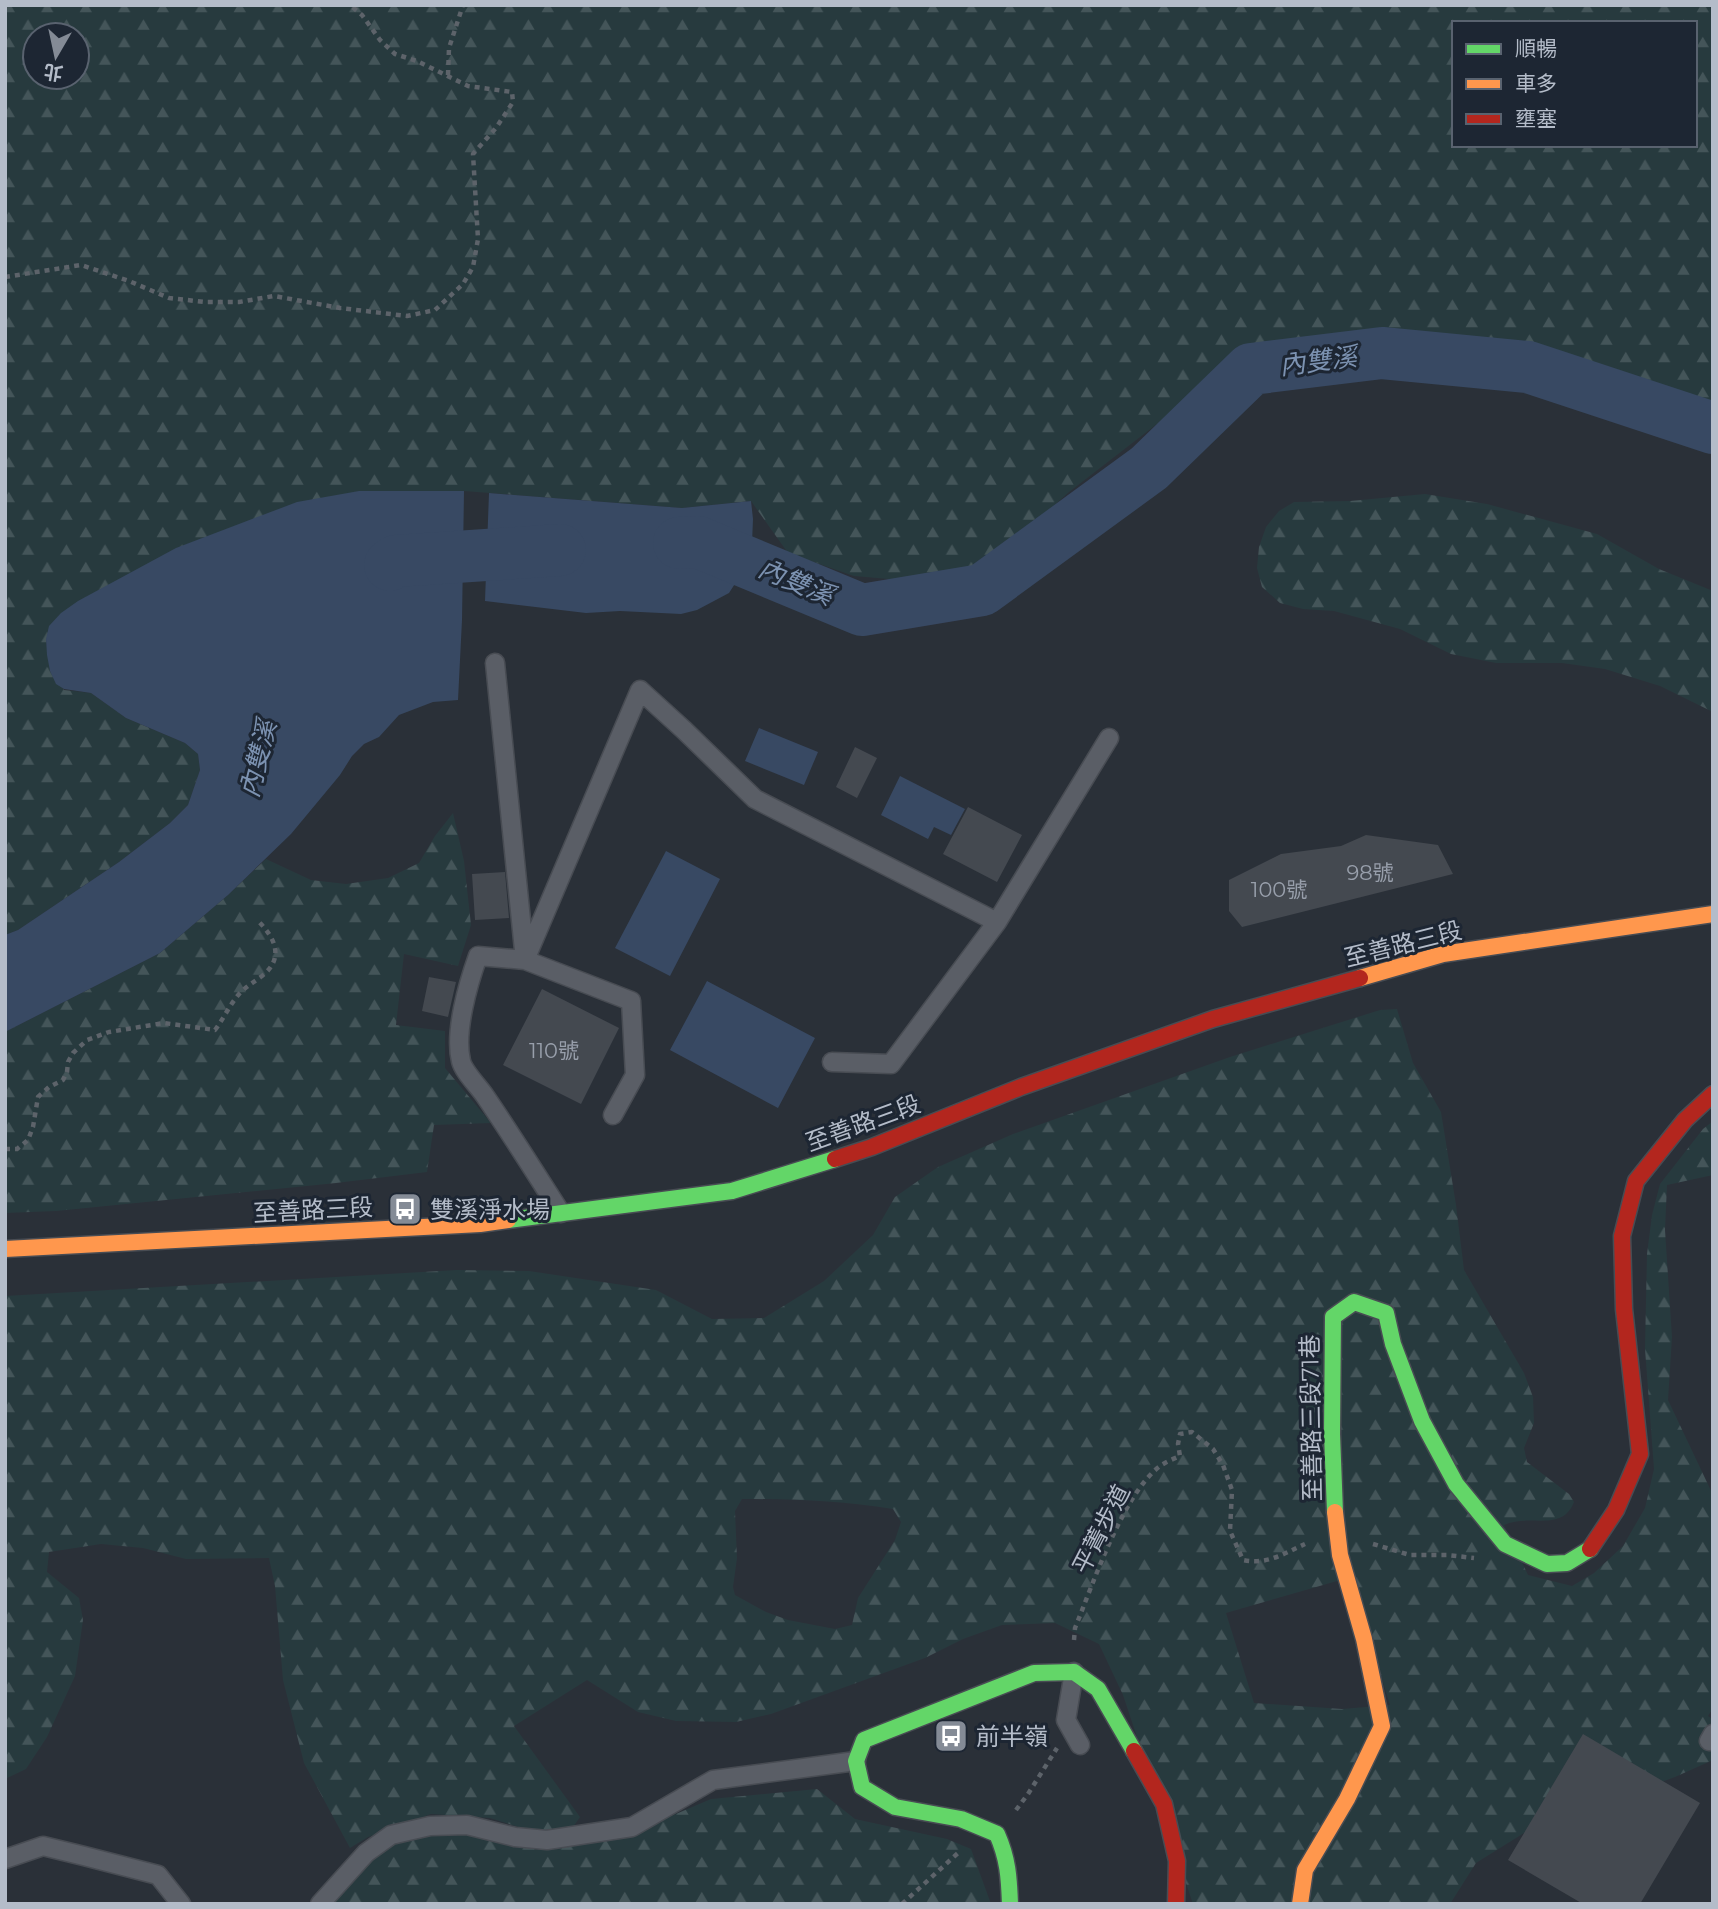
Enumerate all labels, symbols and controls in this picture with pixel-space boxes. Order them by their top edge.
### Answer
north arrow [21,21,91,91]
legend [1452,21,1697,147]
text: 順暢 [1515,36,1557,61]
text: 北 [42,59,65,85]
text: 車多 [1515,71,1557,96]
text: 壅塞 [1515,106,1557,131]
water label: 內雙溪 [1277,340,1363,382]
water label: 內雙溪 [754,552,842,614]
water label: 內雙溪 [233,713,284,801]
house number: 98號 [1346,860,1394,885]
house number: 100號 [1251,877,1307,902]
street label: 至善路三段 [1341,915,1465,973]
house number: 110號 [529,1038,579,1063]
street label: 至善路三段 [802,1089,924,1157]
bus stop icon: 雙溪淨水場 [386,1190,424,1228]
street label: 至善路三段 [252,1192,374,1228]
place label: 雙溪淨水場 [430,1195,550,1224]
street label: 至善路三段71巷 [1295,1334,1327,1502]
street label: 平菁步道 [1066,1480,1136,1578]
bus stop icon: 前半嶺 [932,1717,970,1755]
place label: 前半嶺 [976,1722,1048,1751]

